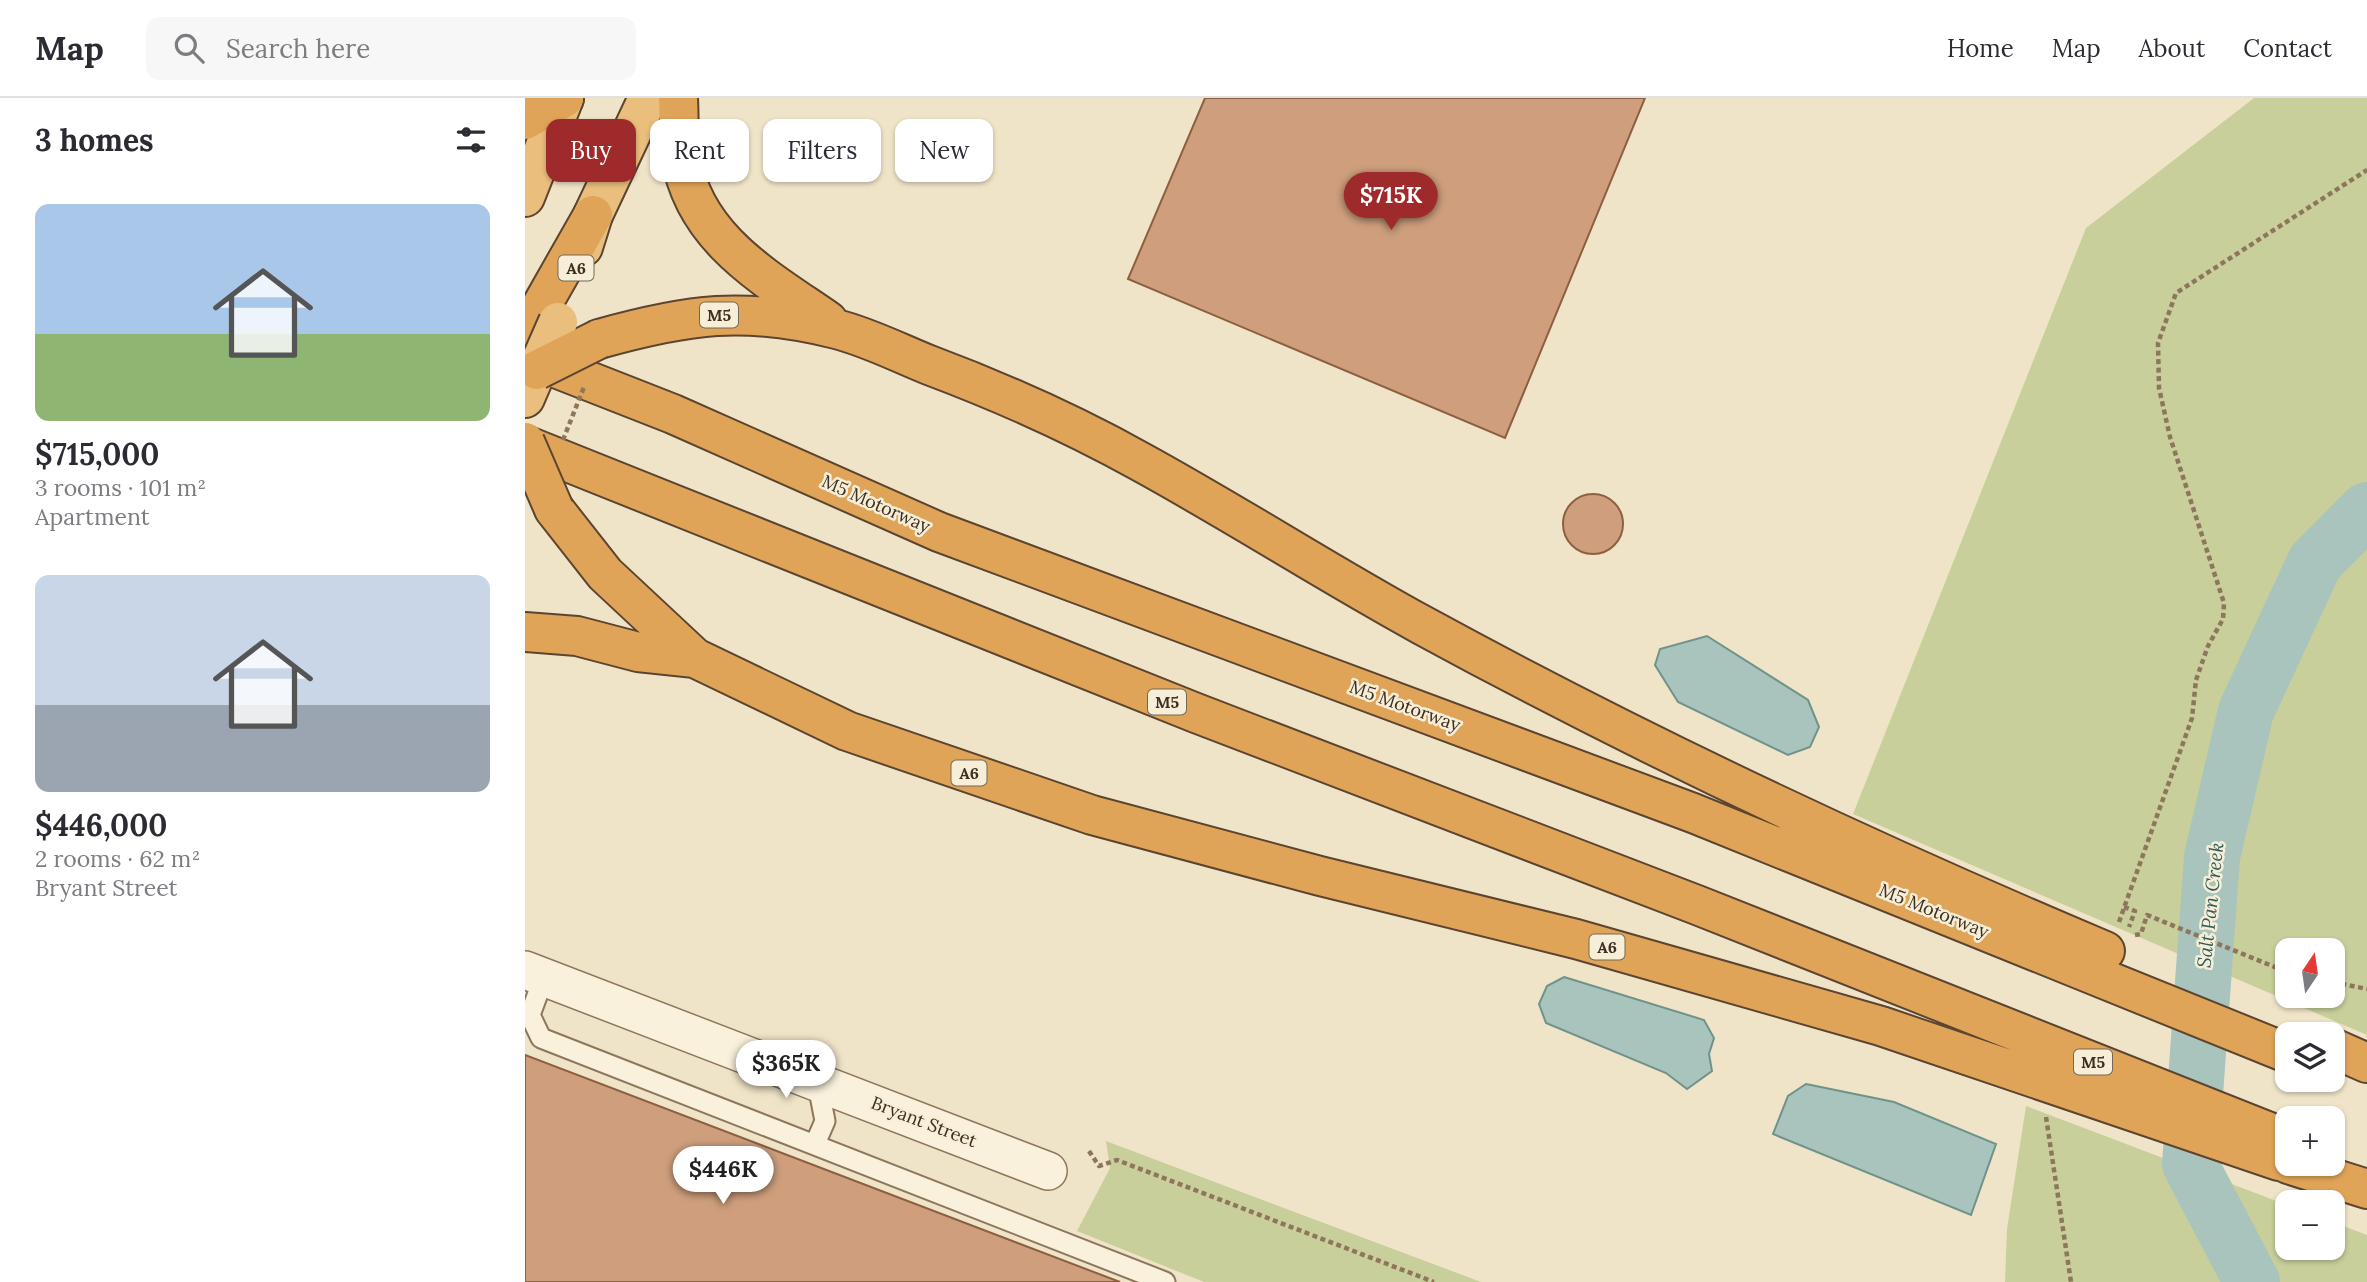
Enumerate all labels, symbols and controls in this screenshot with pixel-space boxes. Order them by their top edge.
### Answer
search box [146,17,636,80]
text: Map [35,27,104,69]
icon: search [170,29,208,67]
text: Search here [226,32,370,65]
text: Home [1947,33,2014,64]
text: Map [2052,33,2101,64]
text: About [2139,33,2205,64]
text: Contact [2243,33,2332,64]
chip: Buy [546,119,636,182]
chip: Rent [650,119,749,182]
chip: Filters [763,119,881,182]
chip: New [895,119,993,182]
text: 3 homes [35,121,154,159]
icon: filters [452,121,490,159]
pin: $715K [1342,172,1440,232]
text: $715K [1360,180,1422,209]
icon: home [200,250,326,376]
road number: A6 [559,256,593,280]
road number: M5 [700,302,738,328]
text: $715,000 [35,435,159,473]
street label: M5 Motorway [818,469,934,538]
text: 3 rooms · 101 m² [35,473,206,502]
text: Apartment [35,502,150,531]
icon: home [200,621,326,747]
street label: M5 Motorway [1347,675,1464,736]
road number: M5 [1148,690,1186,715]
road number: A6 [951,760,987,786]
text: $446,000 [35,806,167,844]
water label: Salt Pan Creek [2191,841,2229,969]
text: 2 rooms · 62 m² [35,844,200,873]
text: Bryant Street [35,873,177,902]
street label: M5 Motorway [1876,878,1993,943]
road number: A6 [1589,934,1625,960]
north arrow [2275,938,2345,1008]
map controls [2275,938,2345,1260]
button: layers [2275,1022,2345,1092]
pin: $365K [737,1040,835,1100]
text: $365K [752,1048,820,1077]
road number: M5 [2074,1050,2112,1074]
street label: Bryant Street [868,1091,980,1152]
button: + [2275,1106,2345,1176]
pin: $446K [674,1146,772,1206]
text: $446K [689,1154,757,1183]
button: − [2275,1190,2345,1260]

